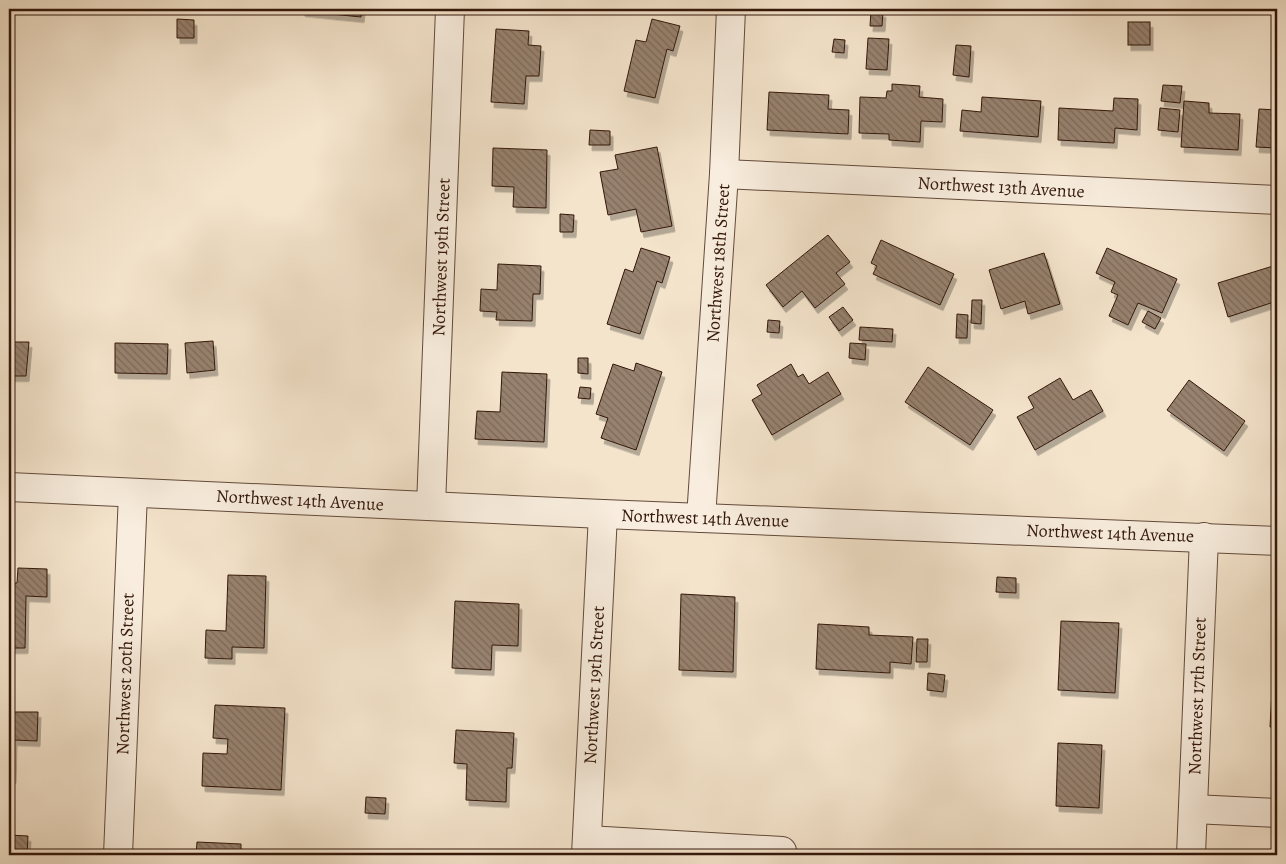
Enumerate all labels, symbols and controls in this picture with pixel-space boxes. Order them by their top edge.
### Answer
street label: Northwest 13th Avenue [917,171,1085,203]
street label: Northwest 19th Street [426,177,456,337]
street label: Northwest 18th Street [700,183,736,343]
street label: Northwest 14th Avenue [216,484,384,516]
street label: Northwest 14th Avenue [621,503,789,533]
street label: Northwest 14th Avenue [1026,518,1194,548]
street label: Northwest 20th Street [110,592,140,756]
street label: Northwest 19th Street [578,605,610,765]
street label: Northwest 17th Street [1182,617,1212,775]

